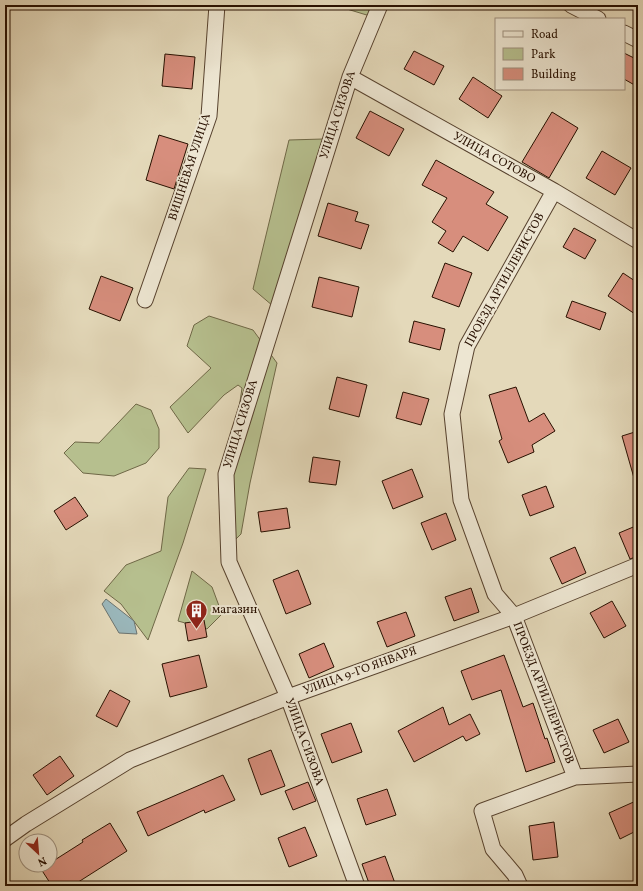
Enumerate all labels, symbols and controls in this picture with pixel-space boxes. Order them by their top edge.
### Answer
legend [495,18,625,90]
text: Road [531,27,558,43]
text: Park [531,47,556,63]
text: Building [531,67,576,83]
street label: УЛИЦА СИЗОВА [316,68,360,161]
street label: ВИШНЁВАЯ УЛИЦА [164,110,215,223]
street label: УЛИЦА СОТОВО [450,129,538,187]
street label: ПРОЕЗД АРТИЛЛЕРИСТОВ [461,210,549,350]
street label: УЛИЦА СИЗОВА [220,377,262,470]
building icon: магазин [183,597,209,630]
place label: магазин [212,602,257,618]
street label: ПРОЕЗД АРТИЛЛЕРИСТОВ [508,620,578,766]
street label: УЛИЦА 9-ГО ЯНВАРЯ [301,643,419,699]
street label: УЛИЦА СИЗОВА [281,696,327,788]
north arrow [18,833,58,873]
text: N [35,852,49,869]

